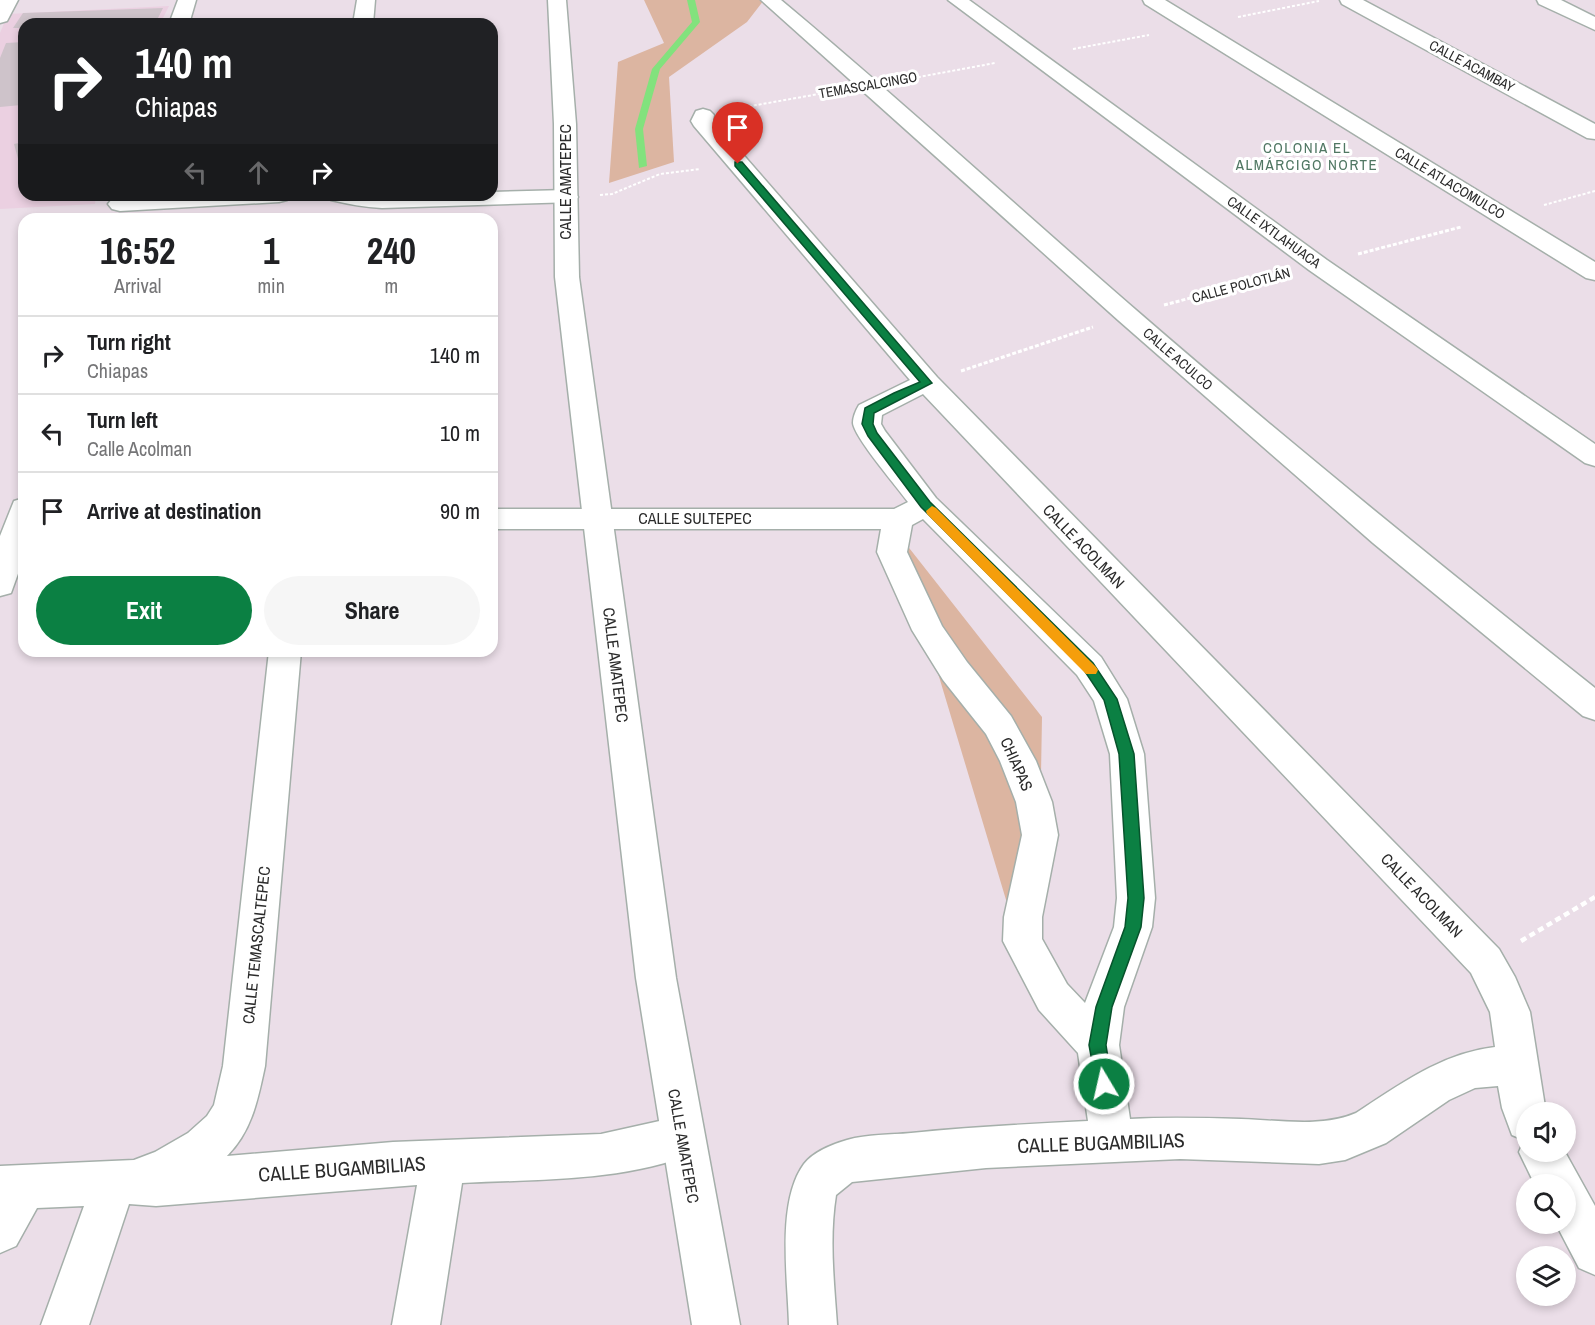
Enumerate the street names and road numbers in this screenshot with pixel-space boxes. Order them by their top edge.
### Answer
street label: CALLE ACAMBAY [1426,36,1518,96]
street label: TEMASCALCINGO [817,67,919,103]
street label: CALLE AMATEPEC [554,124,576,240]
street label: CALLE ATLACOMULCO [1392,143,1508,223]
street label: CALLE IXTLAHUACA [1224,192,1325,272]
street label: CALLE POLOTLÁN [1190,263,1292,307]
street label: CALLE ACULCO [1139,324,1217,394]
street label: CALLE ACOLMAN [1038,499,1130,593]
street label: CALLE SULTEPEC [638,507,752,529]
street label: CALLE AMATEPEC [598,606,634,724]
street label: CHIAPAS [995,734,1039,795]
street label: CALLE ACOLMAN [1376,848,1468,942]
street label: CALLE TEMASCALTEPEC [237,865,275,1025]
street label: CALLE AMATEPEC [663,1087,705,1205]
street label: CALLE BUGAMBILIAS [1017,1126,1185,1159]
street label: CALLE BUGAMBILIAS [257,1149,427,1188]

